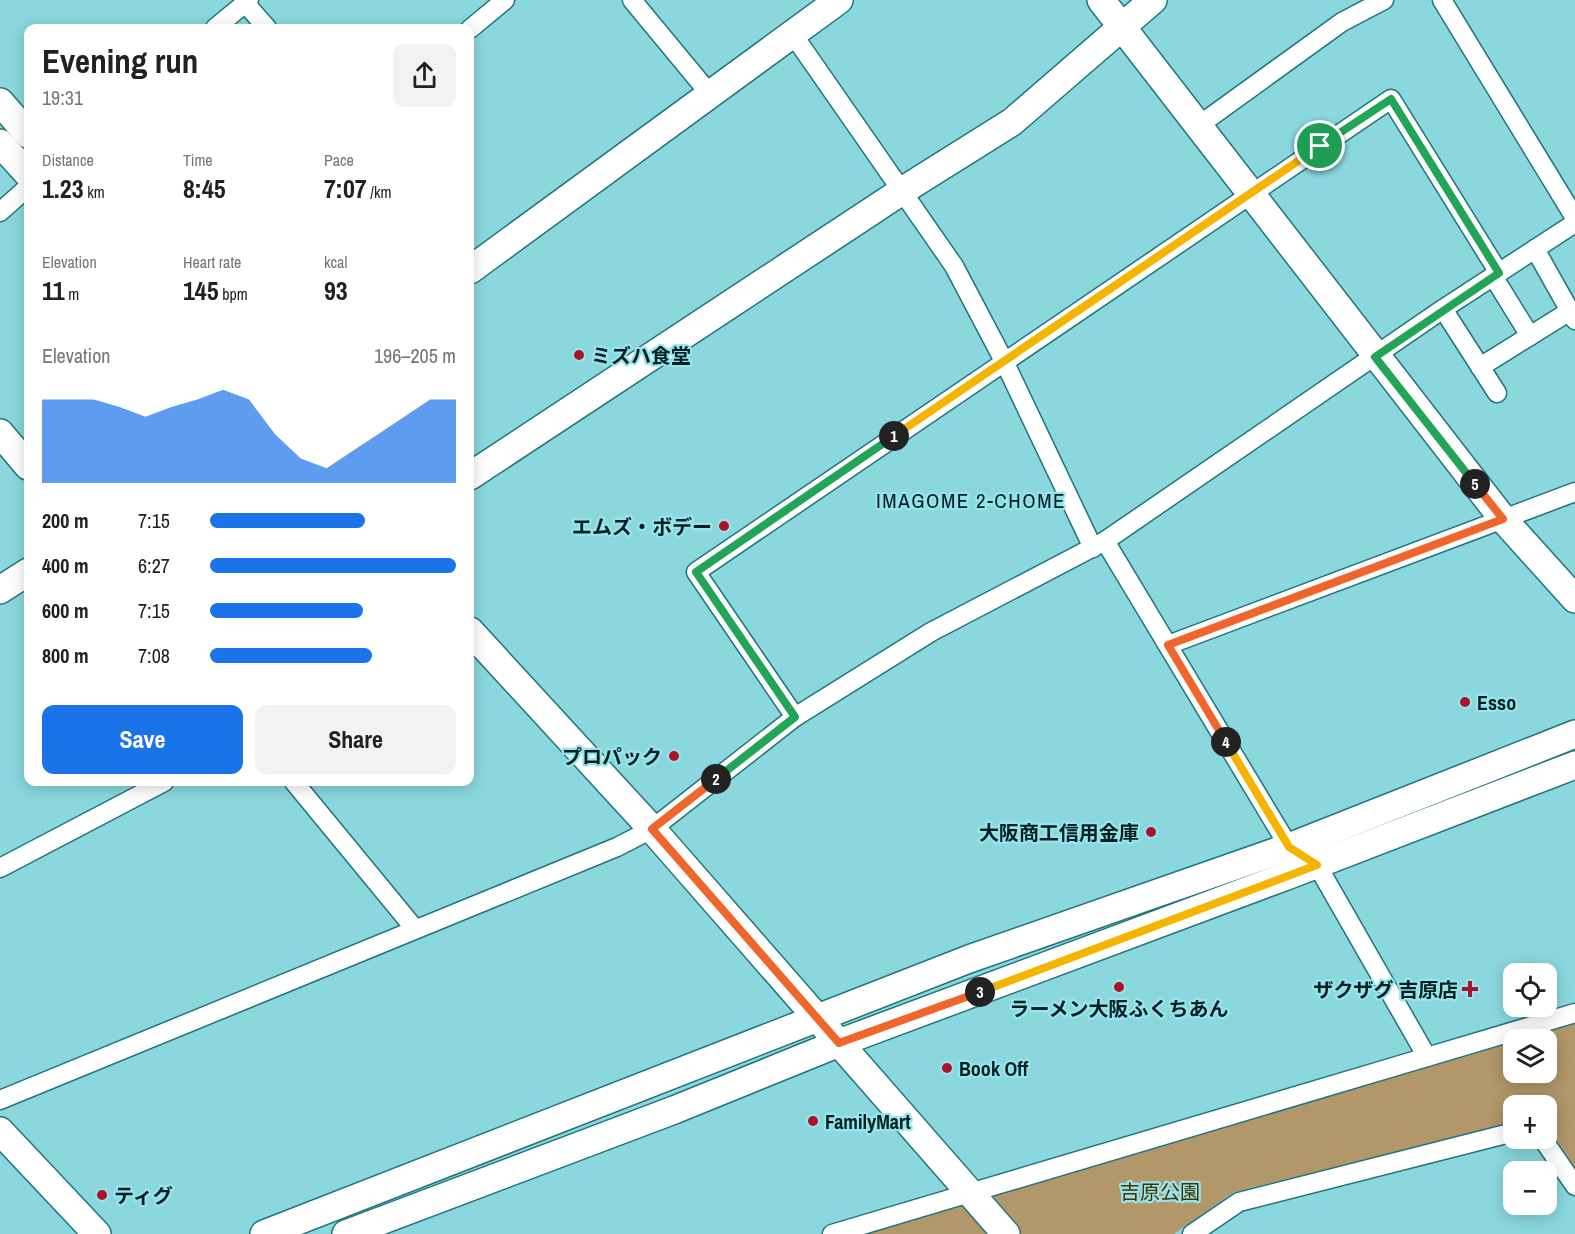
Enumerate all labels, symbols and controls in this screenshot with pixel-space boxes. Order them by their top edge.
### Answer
text: Evening run [42,39,198,83]
button: share [393,44,456,107]
text: 19:31 [42,84,83,111]
pin [1294,120,1345,171]
icon: arrive [1303,129,1336,162]
text: Distance [42,149,94,171]
text: Time [183,149,213,171]
text: Pace [324,149,354,171]
text: 1.23 [42,171,84,206]
text: 8:45 [183,171,226,206]
text: 7:07 [324,171,367,206]
text: km [84,181,105,203]
text: /km [367,181,391,203]
text: Elevation [42,251,97,273]
text: Heart rate [183,251,241,273]
text: kcal [324,251,347,273]
text: 11 [42,273,65,308]
text: 145 [183,273,219,308]
text: 93 [324,273,348,308]
text: m [65,283,79,305]
text: bpm [219,283,248,305]
text: Elevation [42,342,110,369]
text: 196–205 m [374,342,456,369]
place label: ミズハ食堂 [591,342,691,369]
marker: ミズハ食堂 [572,348,586,362]
pin: 1 [879,421,909,451]
text: 1 [890,425,898,447]
pin: 5 [1460,469,1490,499]
text: 5 [1471,473,1479,495]
district label: IMAGOME 2-CHOME [876,486,1066,515]
text: 200 m [42,507,89,534]
text: 7:15 [138,507,170,534]
place label: エムズ・ボデー [572,513,712,540]
marker: エムズ・ボデー [717,519,731,533]
text: 400 m [42,552,89,579]
text: 6:27 [138,552,170,579]
text: 600 m [42,597,89,624]
text: 7:15 [138,597,170,624]
text: 800 m [42,642,89,669]
text: 7:08 [138,642,170,669]
place label: Esso [1477,689,1516,716]
marker: Esso [1458,695,1472,709]
button: Save [42,705,243,774]
button: Share [255,705,456,774]
pin: 4 [1211,727,1241,757]
text: 4 [1222,731,1230,753]
place label: プロパック [562,743,662,770]
marker: プロパック [667,749,681,763]
pin: 2 [701,764,731,794]
text: 2 [712,768,720,790]
place label: 大阪商工信用金庫 [979,819,1139,846]
marker: 大阪商工信用金庫 [1144,825,1158,839]
map controls [1503,963,1557,1215]
button: locate [1503,963,1557,1017]
place label: ザクザグ 吉原店 [1313,976,1458,1003]
pin: 3 [965,977,995,1007]
marker: ラーメン大阪ふくちあん [1112,980,1126,994]
text: 3 [976,981,984,1003]
marker: ザクザグ 吉原店 [1463,982,1477,996]
place label: ラーメン大阪ふくちあん [1009,995,1229,1022]
button: layers [1503,1029,1557,1083]
place label: Book Off [959,1055,1028,1082]
marker: Book Off [940,1061,954,1075]
button: + [1503,1095,1557,1149]
place label: FamilyMart [825,1108,911,1135]
marker: FamilyMart [806,1114,820,1128]
button: − [1503,1161,1557,1215]
park label: 吉原公園 [1120,1178,1200,1205]
place label: ティグ [114,1182,173,1209]
marker: ティグ [95,1188,109,1202]

